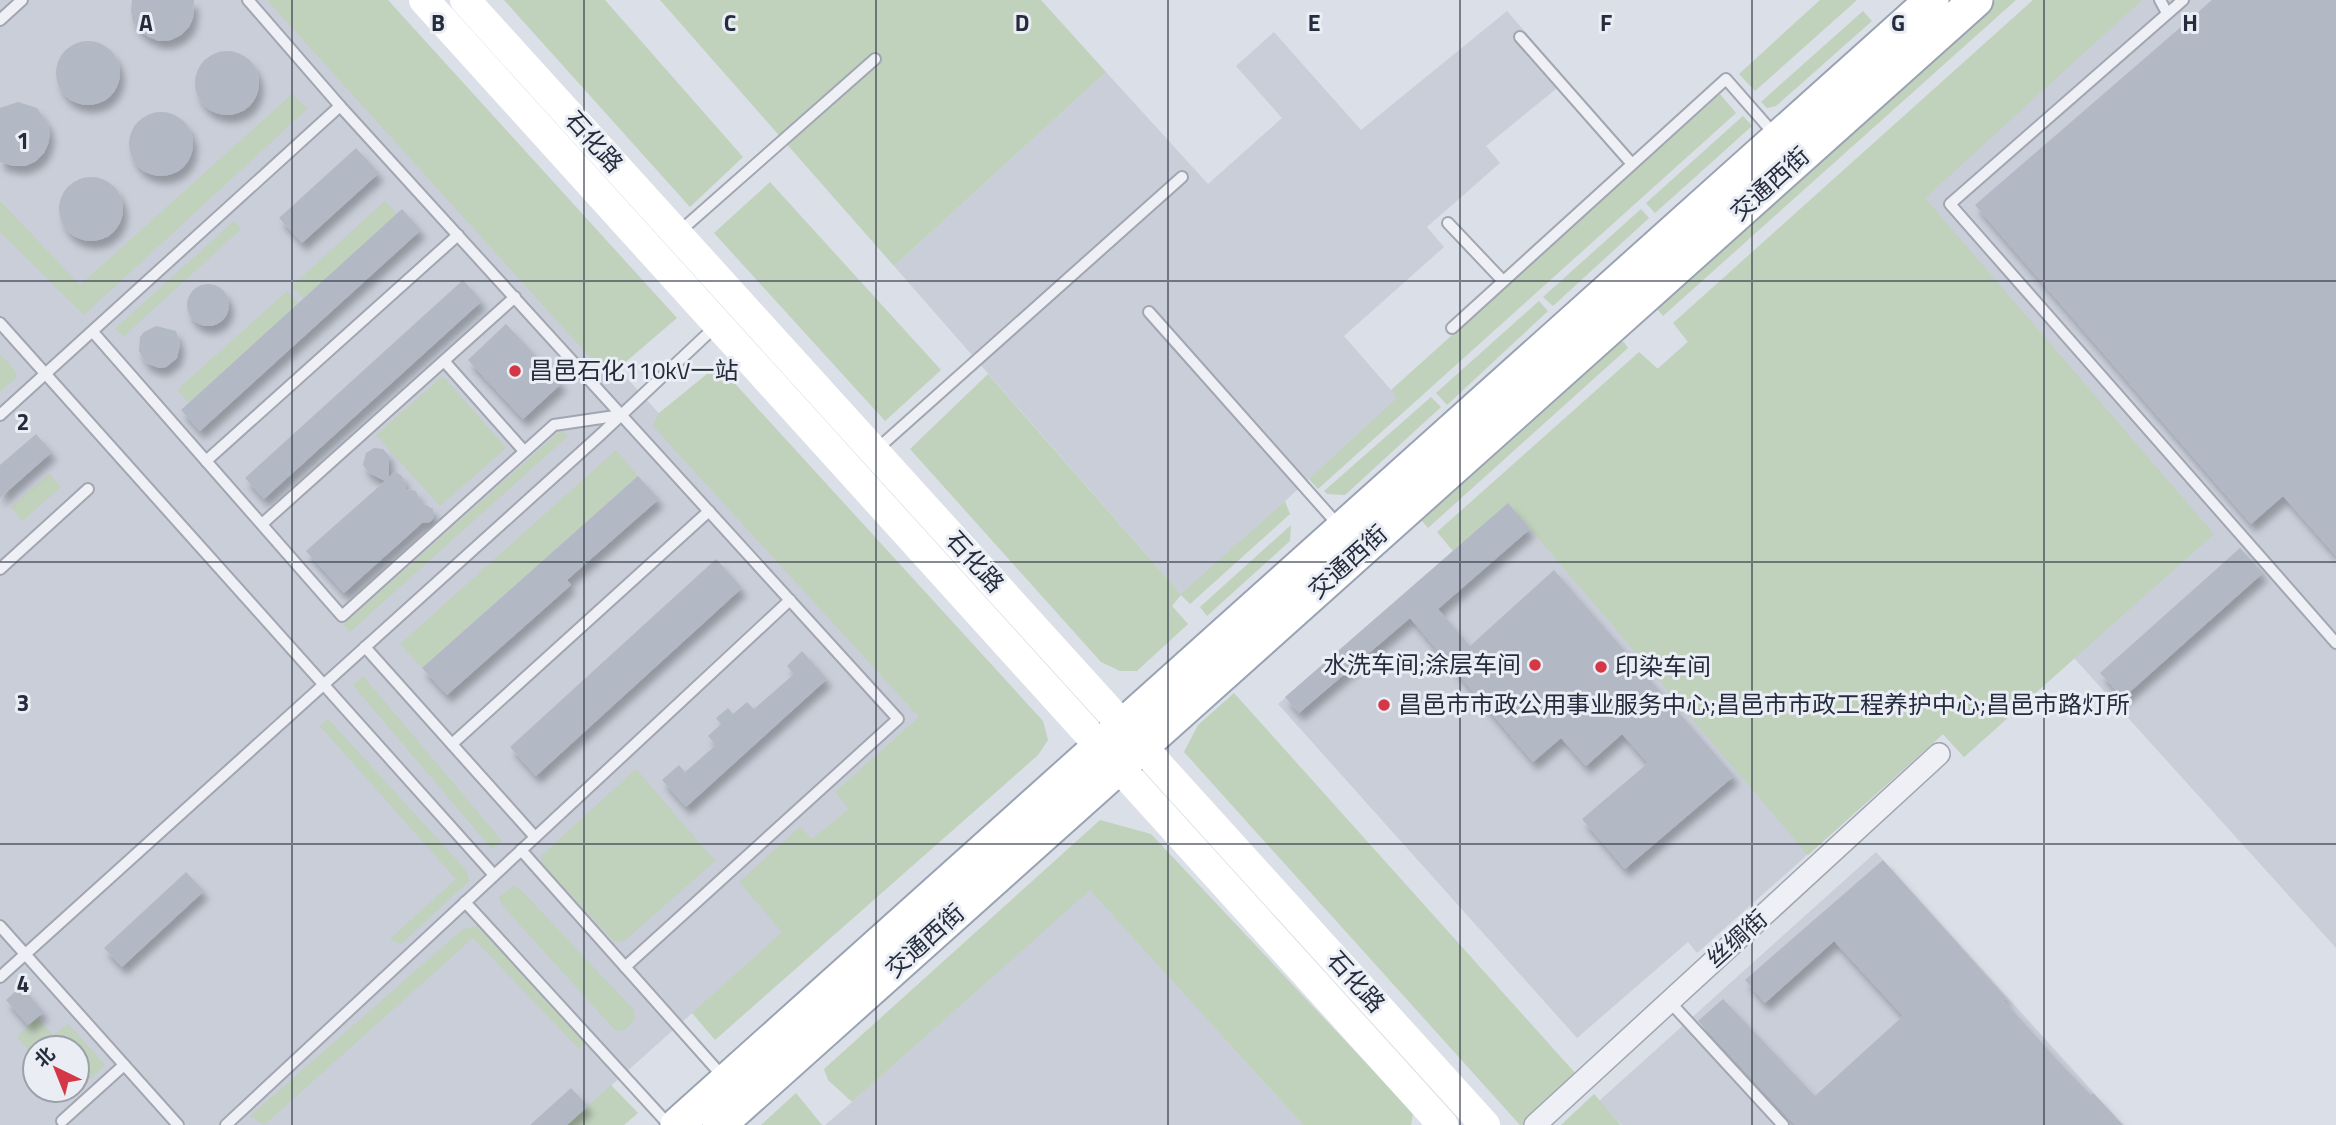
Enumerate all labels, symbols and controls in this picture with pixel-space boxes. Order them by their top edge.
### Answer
text: A [139,5,153,40]
text: B [431,5,445,40]
text: C [724,5,736,40]
text: D [1015,5,1029,40]
text: E [1308,5,1320,40]
text: F [1600,5,1612,40]
text: G [1891,5,1905,40]
text: H [2182,5,2198,40]
street label: 石化路 [557,103,632,180]
text: 1 [17,123,29,158]
street label: 交通西街 [1722,138,1817,229]
place label: 昌邑石化110kV一站 [529,352,739,388]
marker: 昌邑石化110kV一站 [507,363,523,379]
text: 2 [17,404,29,439]
street label: 交通西街 [1300,516,1395,607]
street label: 石化路 [938,523,1013,600]
place label: 水洗车间;涂层车间 [1323,646,1521,682]
place label: 印染车间 [1615,648,1711,684]
marker: 水洗车间;涂层车间 [1527,657,1543,673]
marker: 印染车间 [1593,659,1609,675]
text: 3 [17,685,29,720]
place label: 昌邑市市政公用事业服务中心;昌邑市市政工程养护中心;昌邑市路灯所 [1398,686,2130,722]
marker: 昌邑市市政公用事业服务中心;昌邑市市政工程养护中心;昌邑市路灯所 [1376,697,1392,713]
street label: 交通西街 [877,895,972,986]
street label: 丝绸街 [1698,901,1775,976]
street label: 石化路 [1319,943,1394,1020]
text: 4 [17,966,29,1001]
north arrow [21,1034,91,1104]
text: 北 [27,1039,61,1073]

